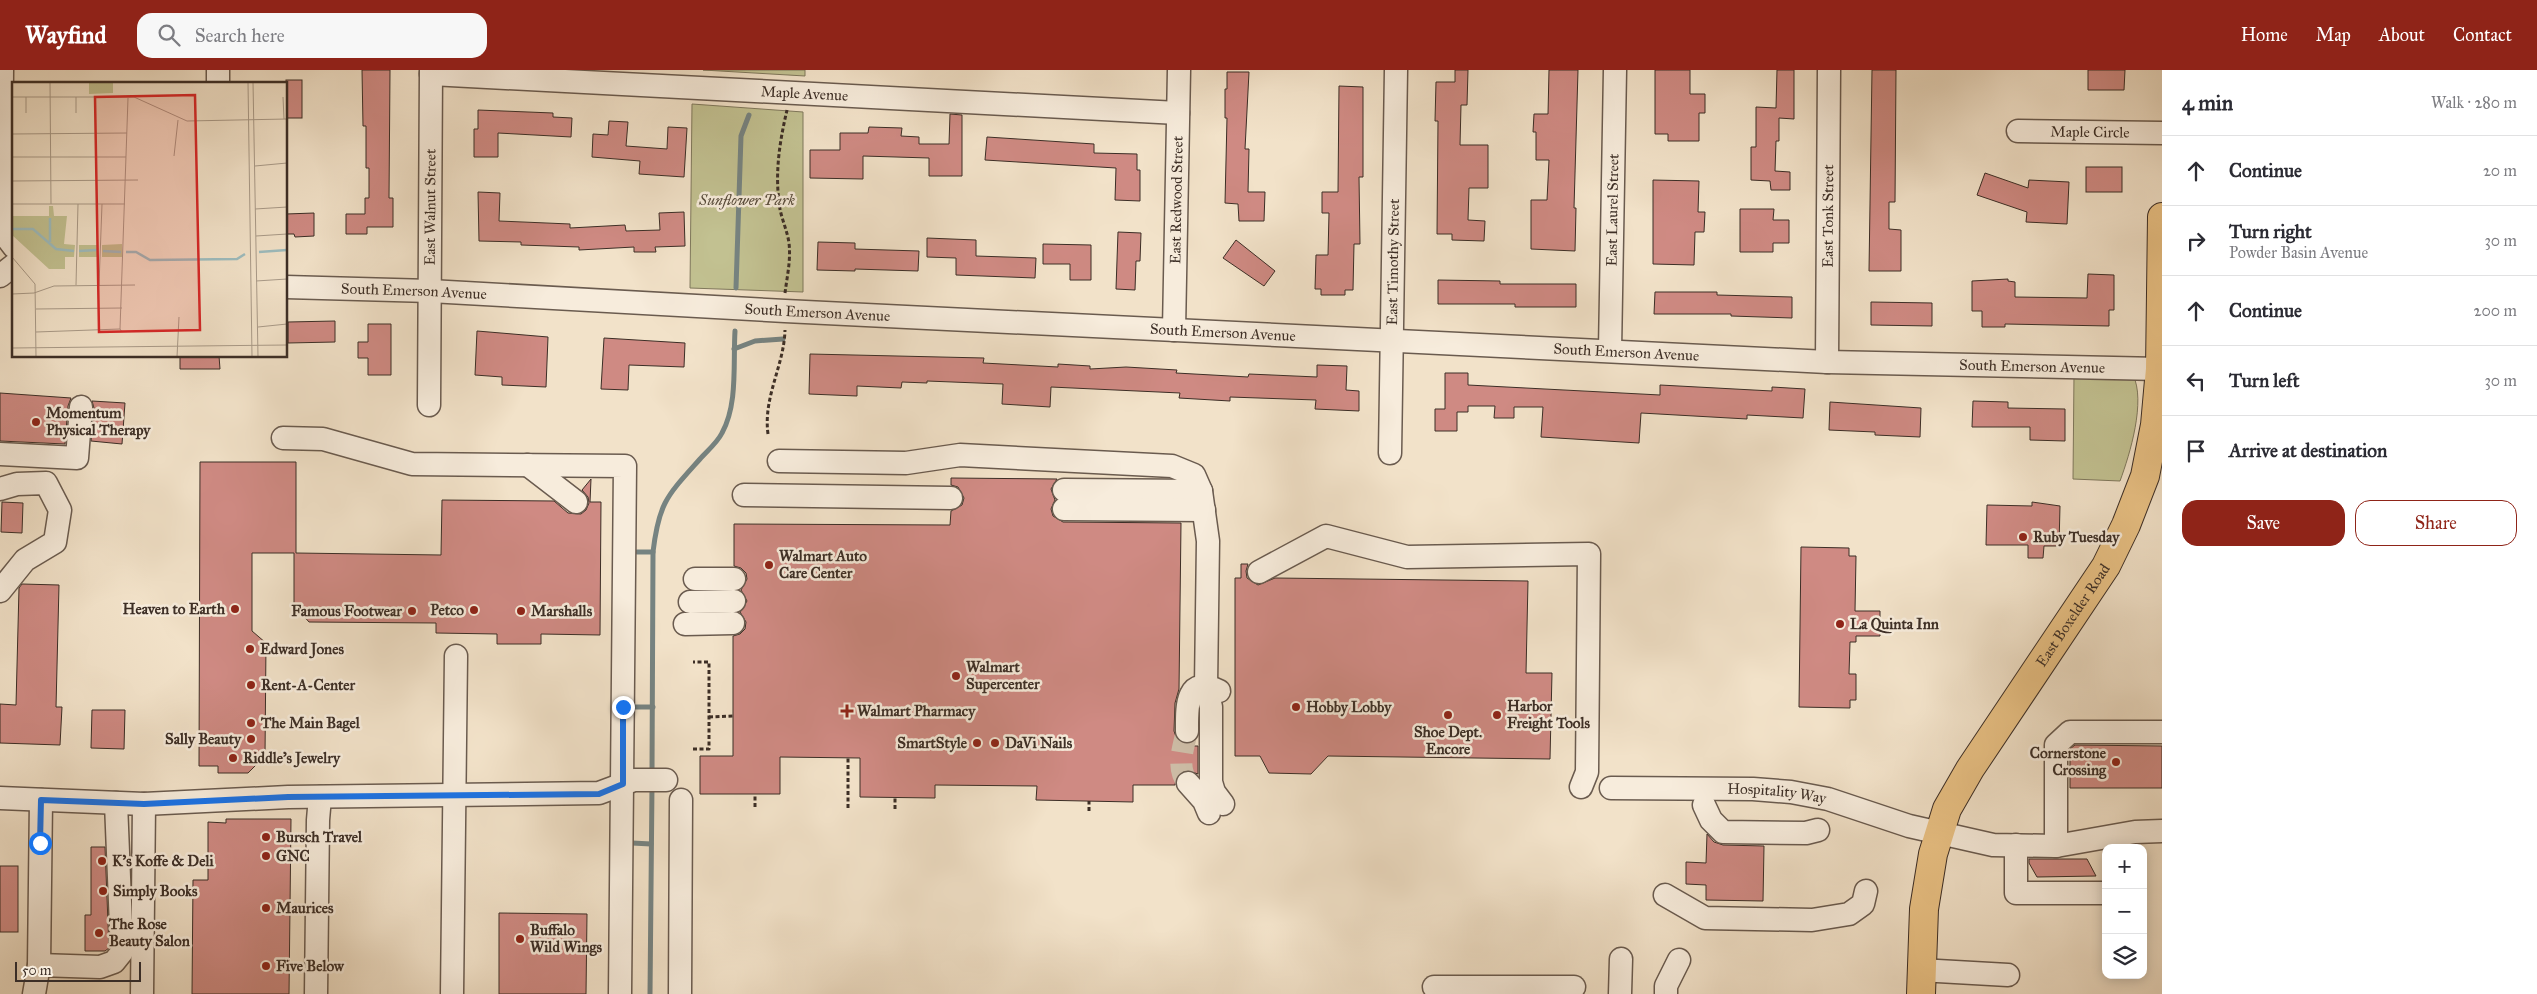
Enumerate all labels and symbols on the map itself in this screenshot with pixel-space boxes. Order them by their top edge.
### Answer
inset map [12,82,288,358]
street label: Maple Avenue [760,82,849,105]
street label: Maple Circle [2050,122,2130,142]
street label: East Redwood Street [1166,135,1187,264]
street label: East Walnut Street [421,148,440,266]
street label: East Laurel Street [1602,153,1623,267]
street label: East Tonk Street [1819,164,1837,268]
park label: Sunflower Park [698,191,795,210]
street label: East Timothy Street [1383,198,1403,326]
street label: South Emerson Avenue [341,280,487,303]
street label: South Emerson Avenue [744,300,891,325]
street label: South Emerson Avenue [1149,320,1296,345]
street label: South Emerson Avenue [1553,340,1700,365]
street label: South Emerson Avenue [1959,356,2105,377]
place label: Momentum Physical Therapy [46,404,151,440]
marker: Momentum Physical Therapy [30,416,42,428]
place label: Ruby Tuesday [2033,528,2120,547]
marker: Ruby Tuesday [2017,531,2029,543]
place label: Walmart Auto Care Center [779,547,867,582]
marker: Walmart Auto Care Center [763,559,775,571]
street label: East Boxelder Road [2032,560,2114,670]
place label: Heaven to Earth [123,600,226,618]
place label: Petco [430,601,464,619]
place label: Famous Footwear [291,602,402,620]
place label: Marshalls [531,602,593,620]
marker: Heaven to Earth [229,603,241,615]
marker: Petco [468,604,480,616]
marker: Famous Footwear [406,605,418,617]
marker: Marshalls [515,605,527,617]
place label: La Quinta Inn [1850,615,1940,634]
marker: La Quinta Inn [1834,618,1846,630]
place label: Edward Jones [260,640,344,659]
marker: Edward Jones [244,643,256,655]
place label: Walmart Supercenter [966,658,1040,694]
marker: Walmart Supercenter [950,670,962,682]
place label: Rent-A-Center [261,676,356,694]
marker: Rent-A-Center [245,679,257,691]
route end [612,696,635,719]
place label: Harbor Freight Tools [1507,697,1591,733]
place label: Hobby Lobby [1306,698,1392,717]
marker: Hobby Lobby [1290,701,1302,713]
place label: Walmart Pharmacy [857,702,976,721]
marker: Walmart Pharmacy [841,705,853,717]
marker: Shoe Dept. Encore [1442,709,1454,721]
marker: Harbor Freight Tools [1491,709,1503,721]
place label: The Main Bagel [260,714,361,733]
marker: The Main Bagel [245,717,257,729]
place label: Shoe Dept. Encore [1414,723,1482,758]
place label: Sally Beauty [165,730,242,749]
marker: Sally Beauty [245,733,257,745]
place label: SmartStyle [897,734,968,753]
place label: DaVi Nails [1005,734,1073,752]
marker: SmartStyle [971,737,983,749]
marker: DaVi Nails [989,737,1001,749]
place label: Cornerstone Crossing [2030,744,2107,780]
place label: Riddle's Jewelry [243,749,341,768]
marker: Riddle's Jewelry [227,752,239,764]
marker: Cornerstone Crossing [2110,756,2122,768]
street label: Hospitality Way [1727,780,1829,808]
place label: Bursch Travel [276,828,363,846]
marker: Bursch Travel [260,831,272,843]
route start [29,832,52,855]
place label: GNC [276,847,310,865]
marker: GNC [260,850,272,862]
place label: K's Koffe & Deli [112,852,214,870]
marker: K's Koffe & Deli [96,855,108,867]
place label: Simply Books [113,882,198,901]
marker: Simply Books [97,885,109,897]
place label: Maurices [276,899,334,917]
marker: Maurices [260,902,272,914]
place label: The Rose Beauty Salon [108,915,191,951]
place label: Buffalo Wild Wings [530,921,603,957]
marker: The Rose Beauty Salon [93,927,105,939]
marker: Buffalo Wild Wings [514,933,526,945]
place label: Five Below [276,957,345,975]
scale bar [15,959,141,982]
marker: Five Below [260,960,272,972]

